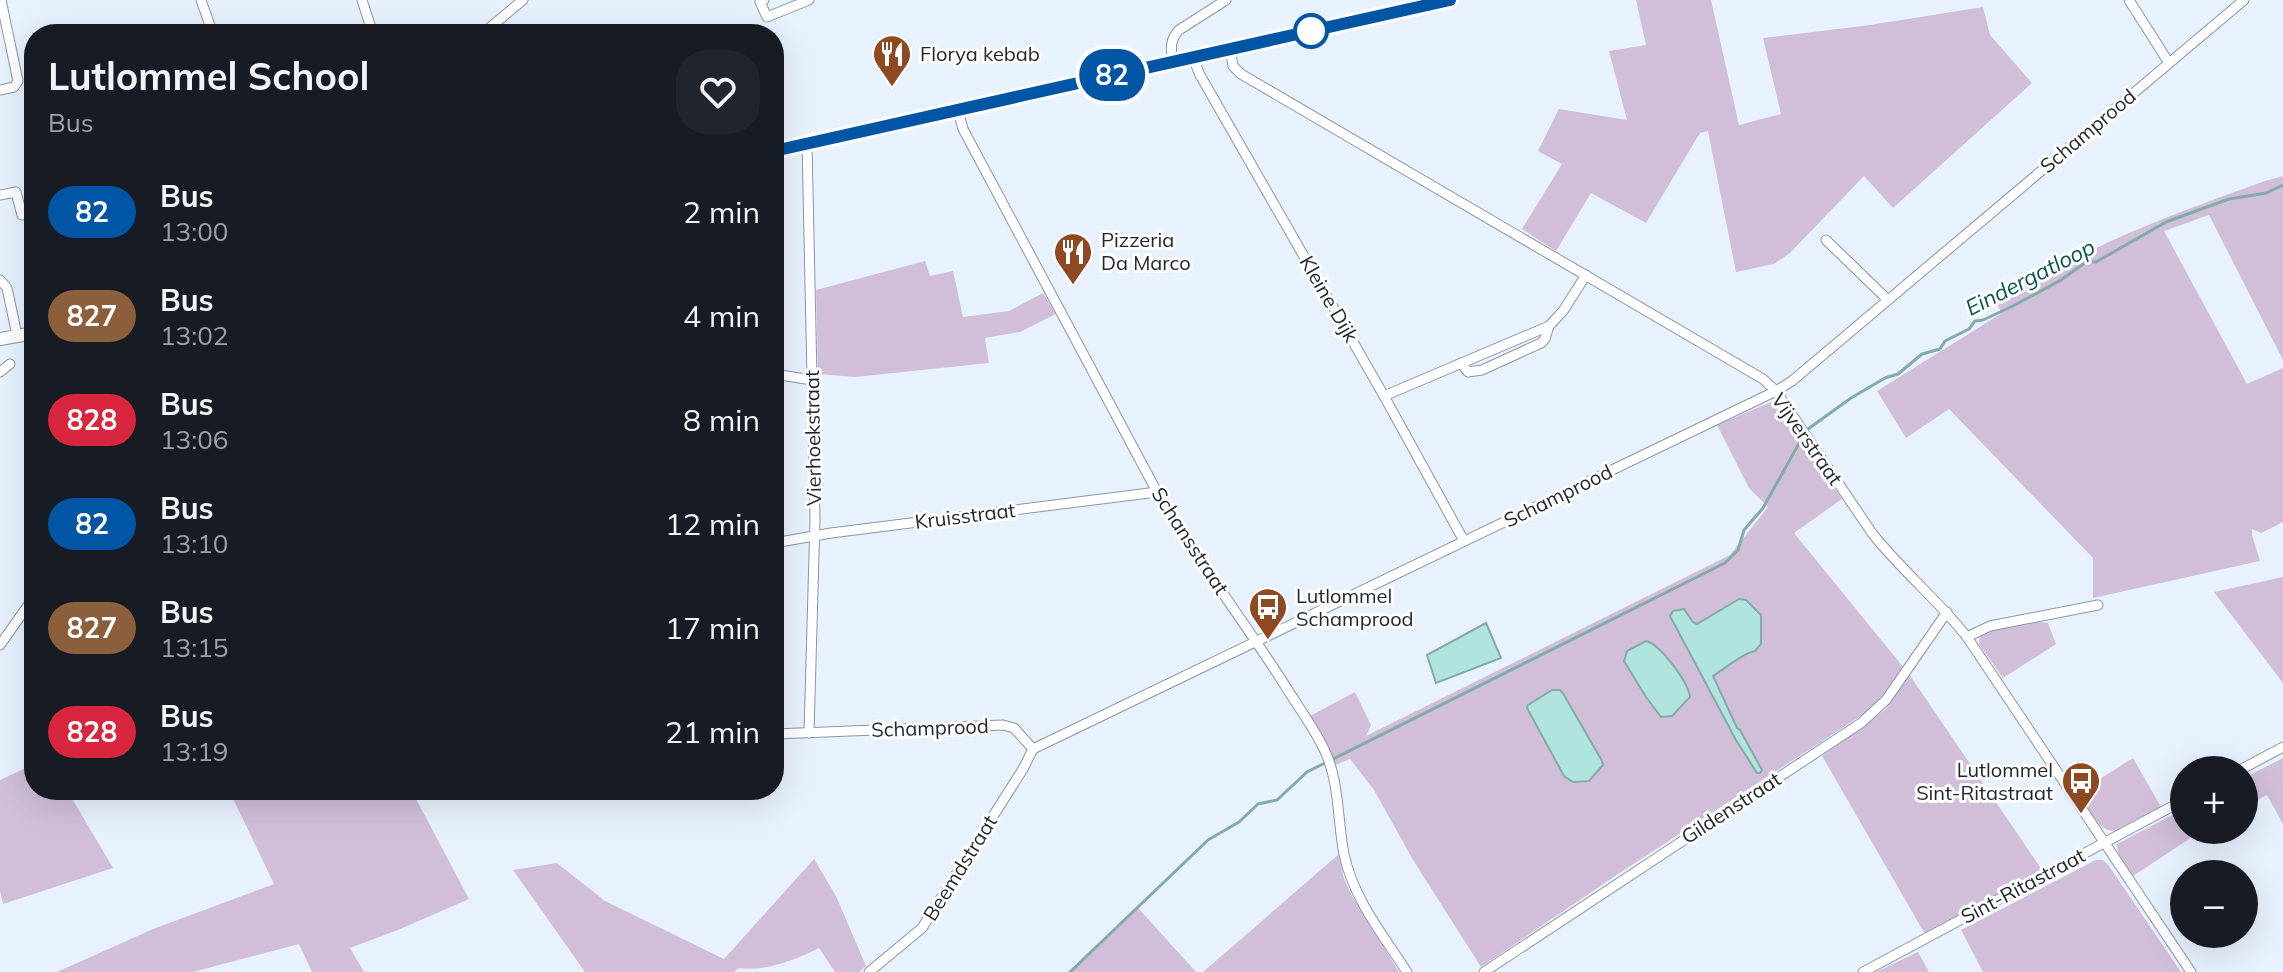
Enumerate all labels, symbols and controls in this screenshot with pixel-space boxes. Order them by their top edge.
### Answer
unlabelled marker [1294,14,1328,48]
restaurant icon: Florya kebab [871,33,913,88]
place label: Florya kebab [920,41,1040,66]
line badge: 82 [1076,49,1148,101]
button: heart [676,50,760,134]
text: Lutlommel School [48,52,369,100]
text: 82 [1095,57,1129,92]
street label: Schamprood [2035,83,2141,178]
text: Bus [48,106,94,139]
text: Bus [160,177,214,215]
text: 2 min [683,193,760,231]
text: 82 [75,194,109,229]
text: 13:00 [160,215,228,248]
place label: Pizzeria Da Marco [1101,227,1191,275]
restaurant icon: Pizzeria Da Marco [1052,231,1094,286]
water label: Eindergatloop [1960,232,2100,322]
street label: Kleine Dijk [1295,251,1365,347]
text: Bus [160,281,214,319]
text: 4 min [683,297,760,335]
text: 827 [67,298,117,333]
text: 13:02 [160,319,228,352]
street label: Vierhoekstraat [799,370,826,506]
text: Bus [160,385,214,423]
street label: Vijverstraat [1766,388,1848,490]
text: 8 min [683,401,760,439]
text: 828 [67,402,117,437]
text: 13:06 [160,423,228,456]
street label: Schamprood [1499,459,1616,533]
street label: Schansstraat [1147,482,1234,599]
text: Bus [160,489,214,527]
street label: Kruisstraat [913,497,1017,534]
text: 12 min [665,505,760,543]
text: 82 [75,506,109,541]
text: 13:10 [160,527,228,560]
place label: Lutlommel Schamprood [1296,583,1414,631]
bus stop icon: Lutlommel Schamprood [1247,586,1289,641]
text: Bus [160,593,214,631]
text: 17 min [665,609,760,647]
text: 827 [67,610,117,645]
text: 13:15 [160,631,228,664]
text: Bus [160,697,214,735]
text: 21 min [665,713,760,751]
street label: Schamprood [871,713,989,742]
text: 828 [67,714,117,749]
text: 13:19 [160,735,228,768]
map controls [2170,756,2258,948]
button: + [2170,756,2258,844]
place label: Lutlommel Sint-Ritastraat [1916,757,2053,805]
bus stop icon: Lutlommel Sint-Ritastraat [2060,760,2102,815]
street label: Gildenstraat [1676,766,1785,849]
street label: Beemdstraat [917,810,1002,925]
street label: Sint-Ritastraat [1956,842,2089,929]
button: − [2170,860,2258,948]

